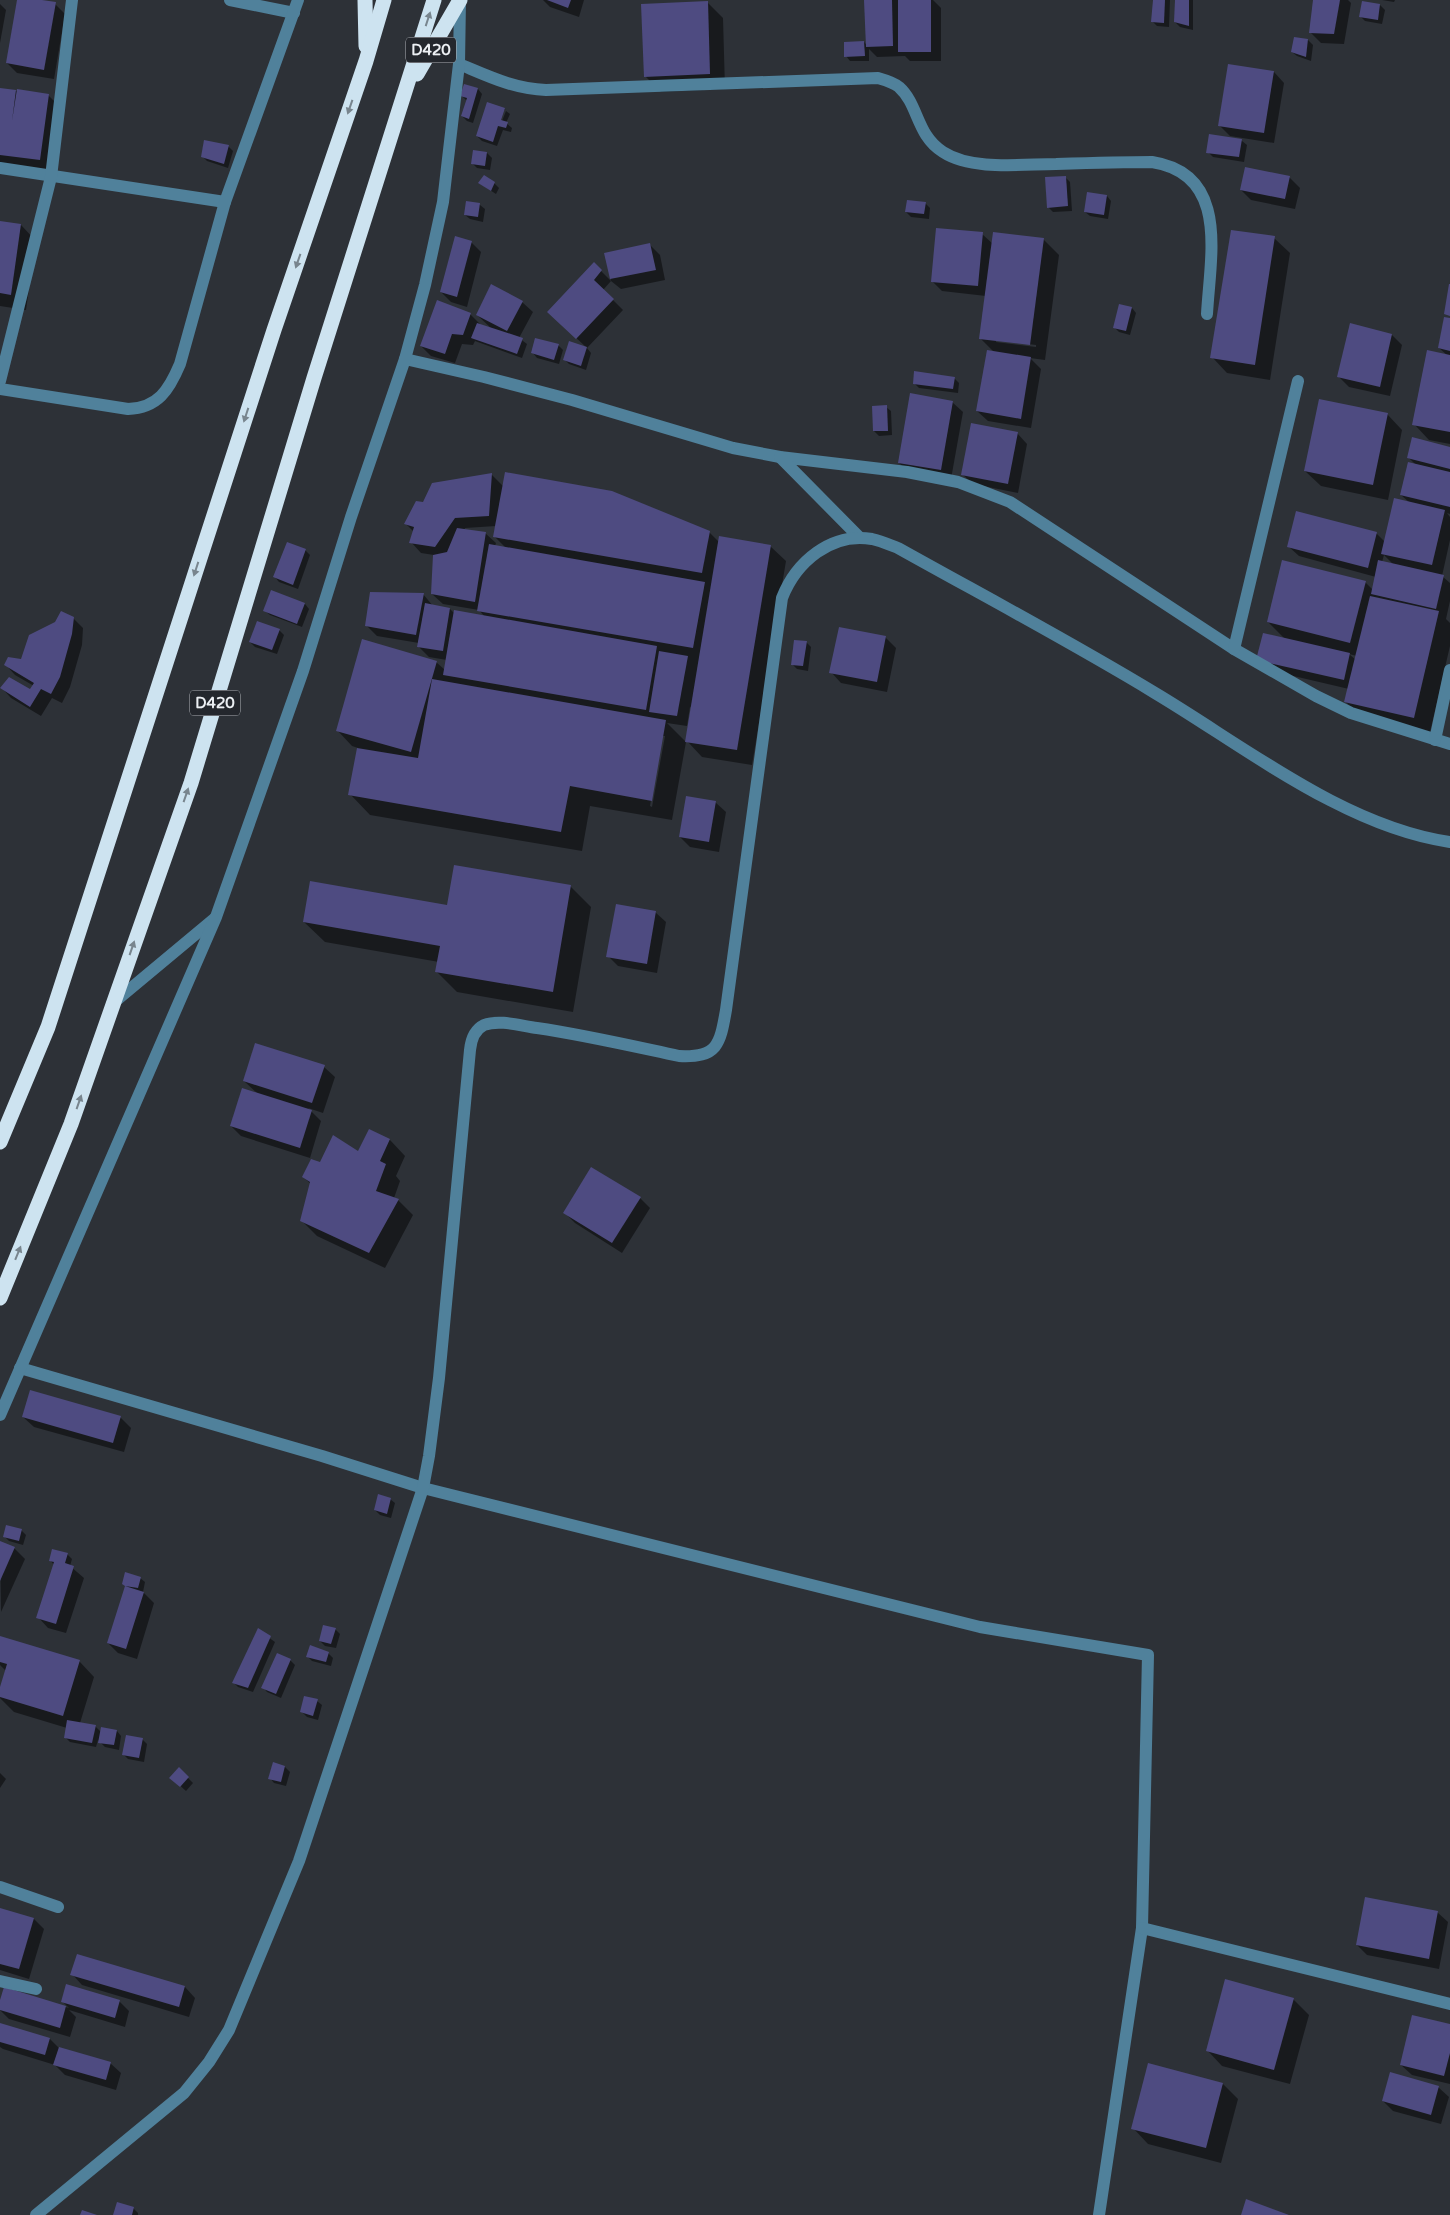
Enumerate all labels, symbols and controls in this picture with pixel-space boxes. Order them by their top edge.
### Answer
one-way arrow [424,12,432,27]
road number: D420 [406,38,456,62]
one-way arrow [346,99,353,114]
one-way arrow [293,253,301,268]
one-way arrow [242,407,250,422]
one-way arrow [192,562,199,577]
road number: D420 [190,690,240,716]
one-way arrow [182,787,190,802]
one-way arrow [129,941,136,956]
one-way arrow [75,1094,83,1109]
one-way arrow [15,1246,23,1260]

